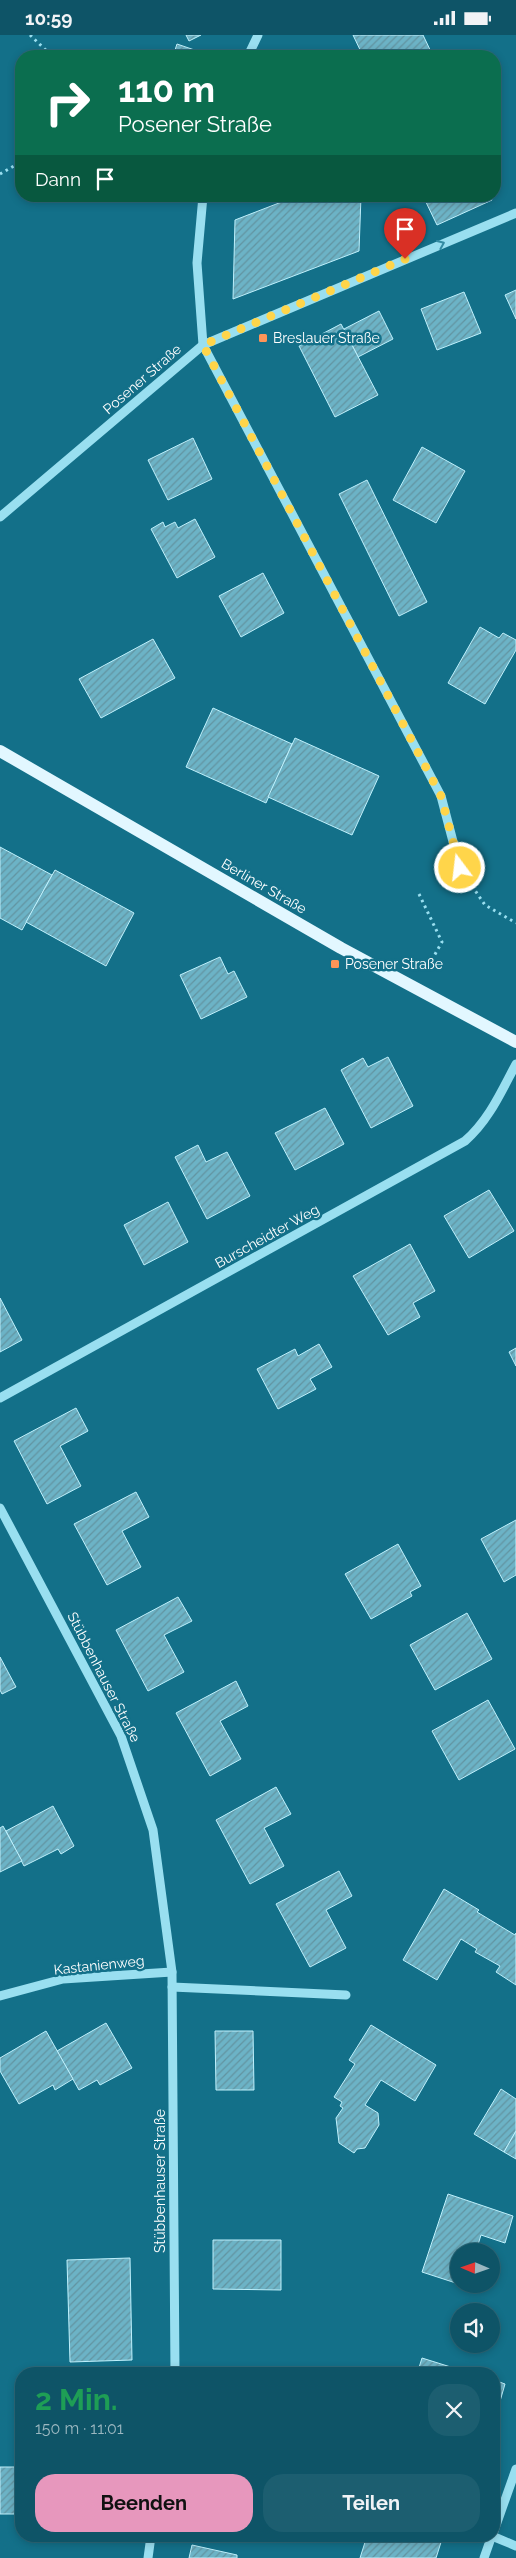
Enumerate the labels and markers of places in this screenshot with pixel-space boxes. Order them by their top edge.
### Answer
pin [384,208,426,259]
place label: Breslauer Straße [273,330,380,346]
marker: Breslauer Straße [257,332,269,344]
place label: Posener Straße [345,956,443,972]
marker: Posener Straße [329,958,341,970]

